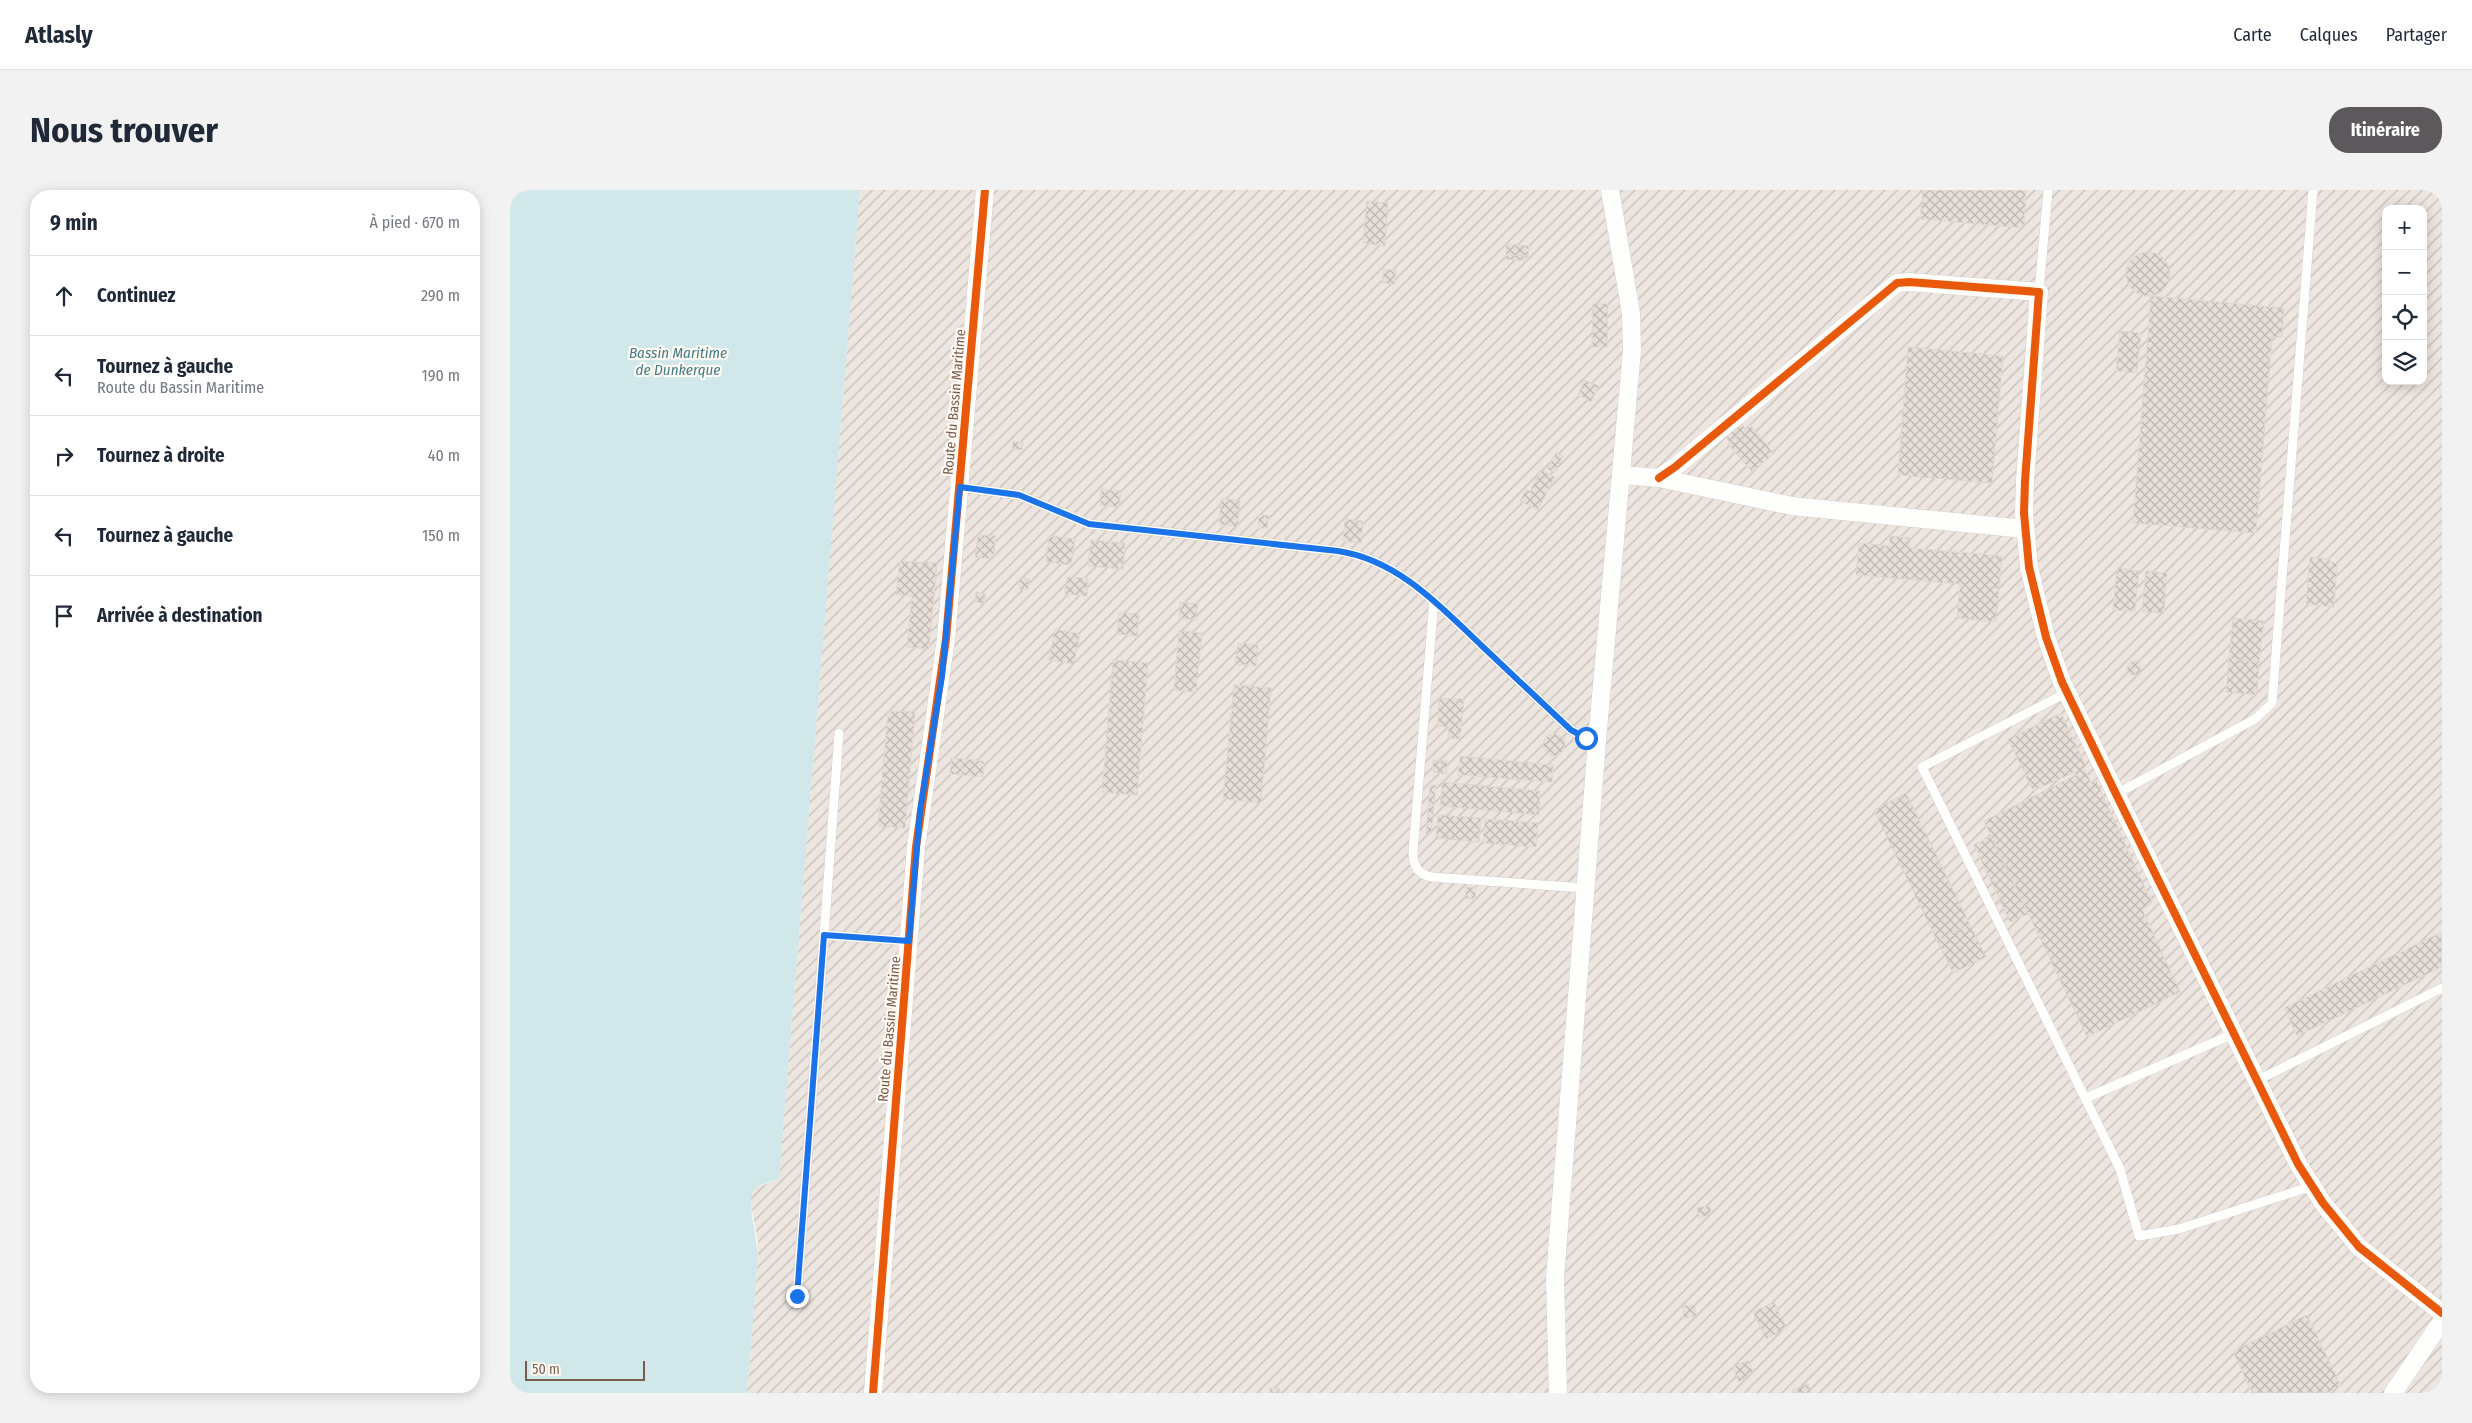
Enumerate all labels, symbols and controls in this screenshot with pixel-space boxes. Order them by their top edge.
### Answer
text: Atlasly [25,21,93,49]
text: Carte [2233,24,2272,46]
text: Calques [2300,24,2358,46]
text: Partager [2386,24,2447,46]
button: Itinéraire [2329,107,2442,153]
text: Nous trouver [30,109,218,151]
map controls [2382,205,2427,385]
button: + [2382,205,2427,250]
text: 9 min [50,210,98,236]
text: À pied · 670 m [370,213,460,232]
button: − [2382,250,2427,295]
icon: ahead [50,282,78,310]
text: Continuez [97,284,176,307]
text: 290 m [421,286,460,305]
button: locate [2382,295,2427,340]
street label: Route du Bassin Maritime [940,328,969,476]
button: layers [2382,340,2427,385]
water label: Bassin Maritime de Dunkerque [629,344,727,379]
text: Tournez à gauche [97,355,233,378]
icon: left [50,362,78,390]
text: 190 m [422,366,460,385]
text: Route du Bassin Maritime [97,378,264,397]
icon: right [50,442,78,470]
text: Tournez à droite [97,444,225,467]
text: 40 m [428,446,460,465]
icon: left [50,522,78,550]
text: Tournez à gauche [97,524,233,547]
text: 150 m [422,526,460,545]
icon: arrive [50,602,78,630]
text: Arrivée à destination [97,604,263,627]
route start [1575,727,1598,750]
street label: Route du Bassin Maritime [875,955,904,1103]
route end [786,1285,809,1308]
scale bar [525,1358,645,1381]
text: 50 m [532,1361,560,1378]

